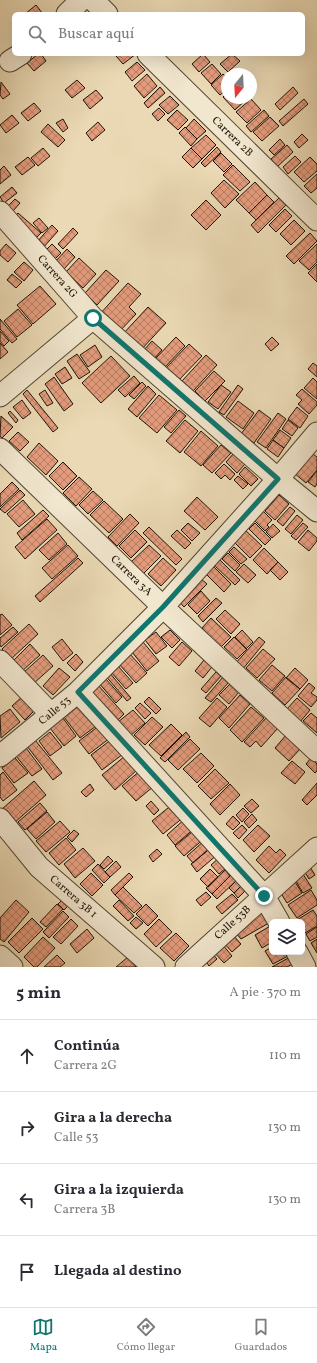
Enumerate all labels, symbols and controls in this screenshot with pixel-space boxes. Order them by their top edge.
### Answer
search box [12,12,305,56]
icon: search [26,23,48,45]
text: Buscar aquí [58,24,134,45]
north arrow [221,68,257,104]
street label: Carrera 2B [208,113,256,161]
street label: Carrera 2G [34,252,80,302]
route start [84,309,102,327]
street label: Carrera 3A [107,552,155,600]
street label: Calle 53 [36,693,74,729]
street label: Carrera 3B 1 [46,872,100,922]
route end [255,887,273,905]
street label: Calle 53B [211,902,255,943]
map controls [269,919,305,955]
button: layers [269,919,305,955]
text: 5 min [16,982,61,1005]
text: A pie · 370 m [230,984,301,1002]
text: Continúa [54,1036,120,1057]
icon: ahead [16,1045,38,1067]
text: 110 m [269,1047,301,1065]
text: Carrera 2G [54,1057,117,1075]
text: Gira a la derecha [54,1108,172,1129]
icon: right [16,1117,38,1139]
text: 130 m [268,1119,301,1137]
text: Calle 53 [54,1129,98,1147]
text: Gira a la izquierda [54,1180,184,1201]
icon: left [16,1189,38,1211]
text: 130 m [268,1191,301,1209]
text: Carrera 3B [54,1201,115,1219]
icon: arrive [16,1261,38,1283]
text: Llegada al destino [54,1261,182,1282]
tab: Mapa [30,1316,57,1355]
tab: Cómo llegar [117,1316,175,1355]
tab: Guardados [234,1316,287,1355]

